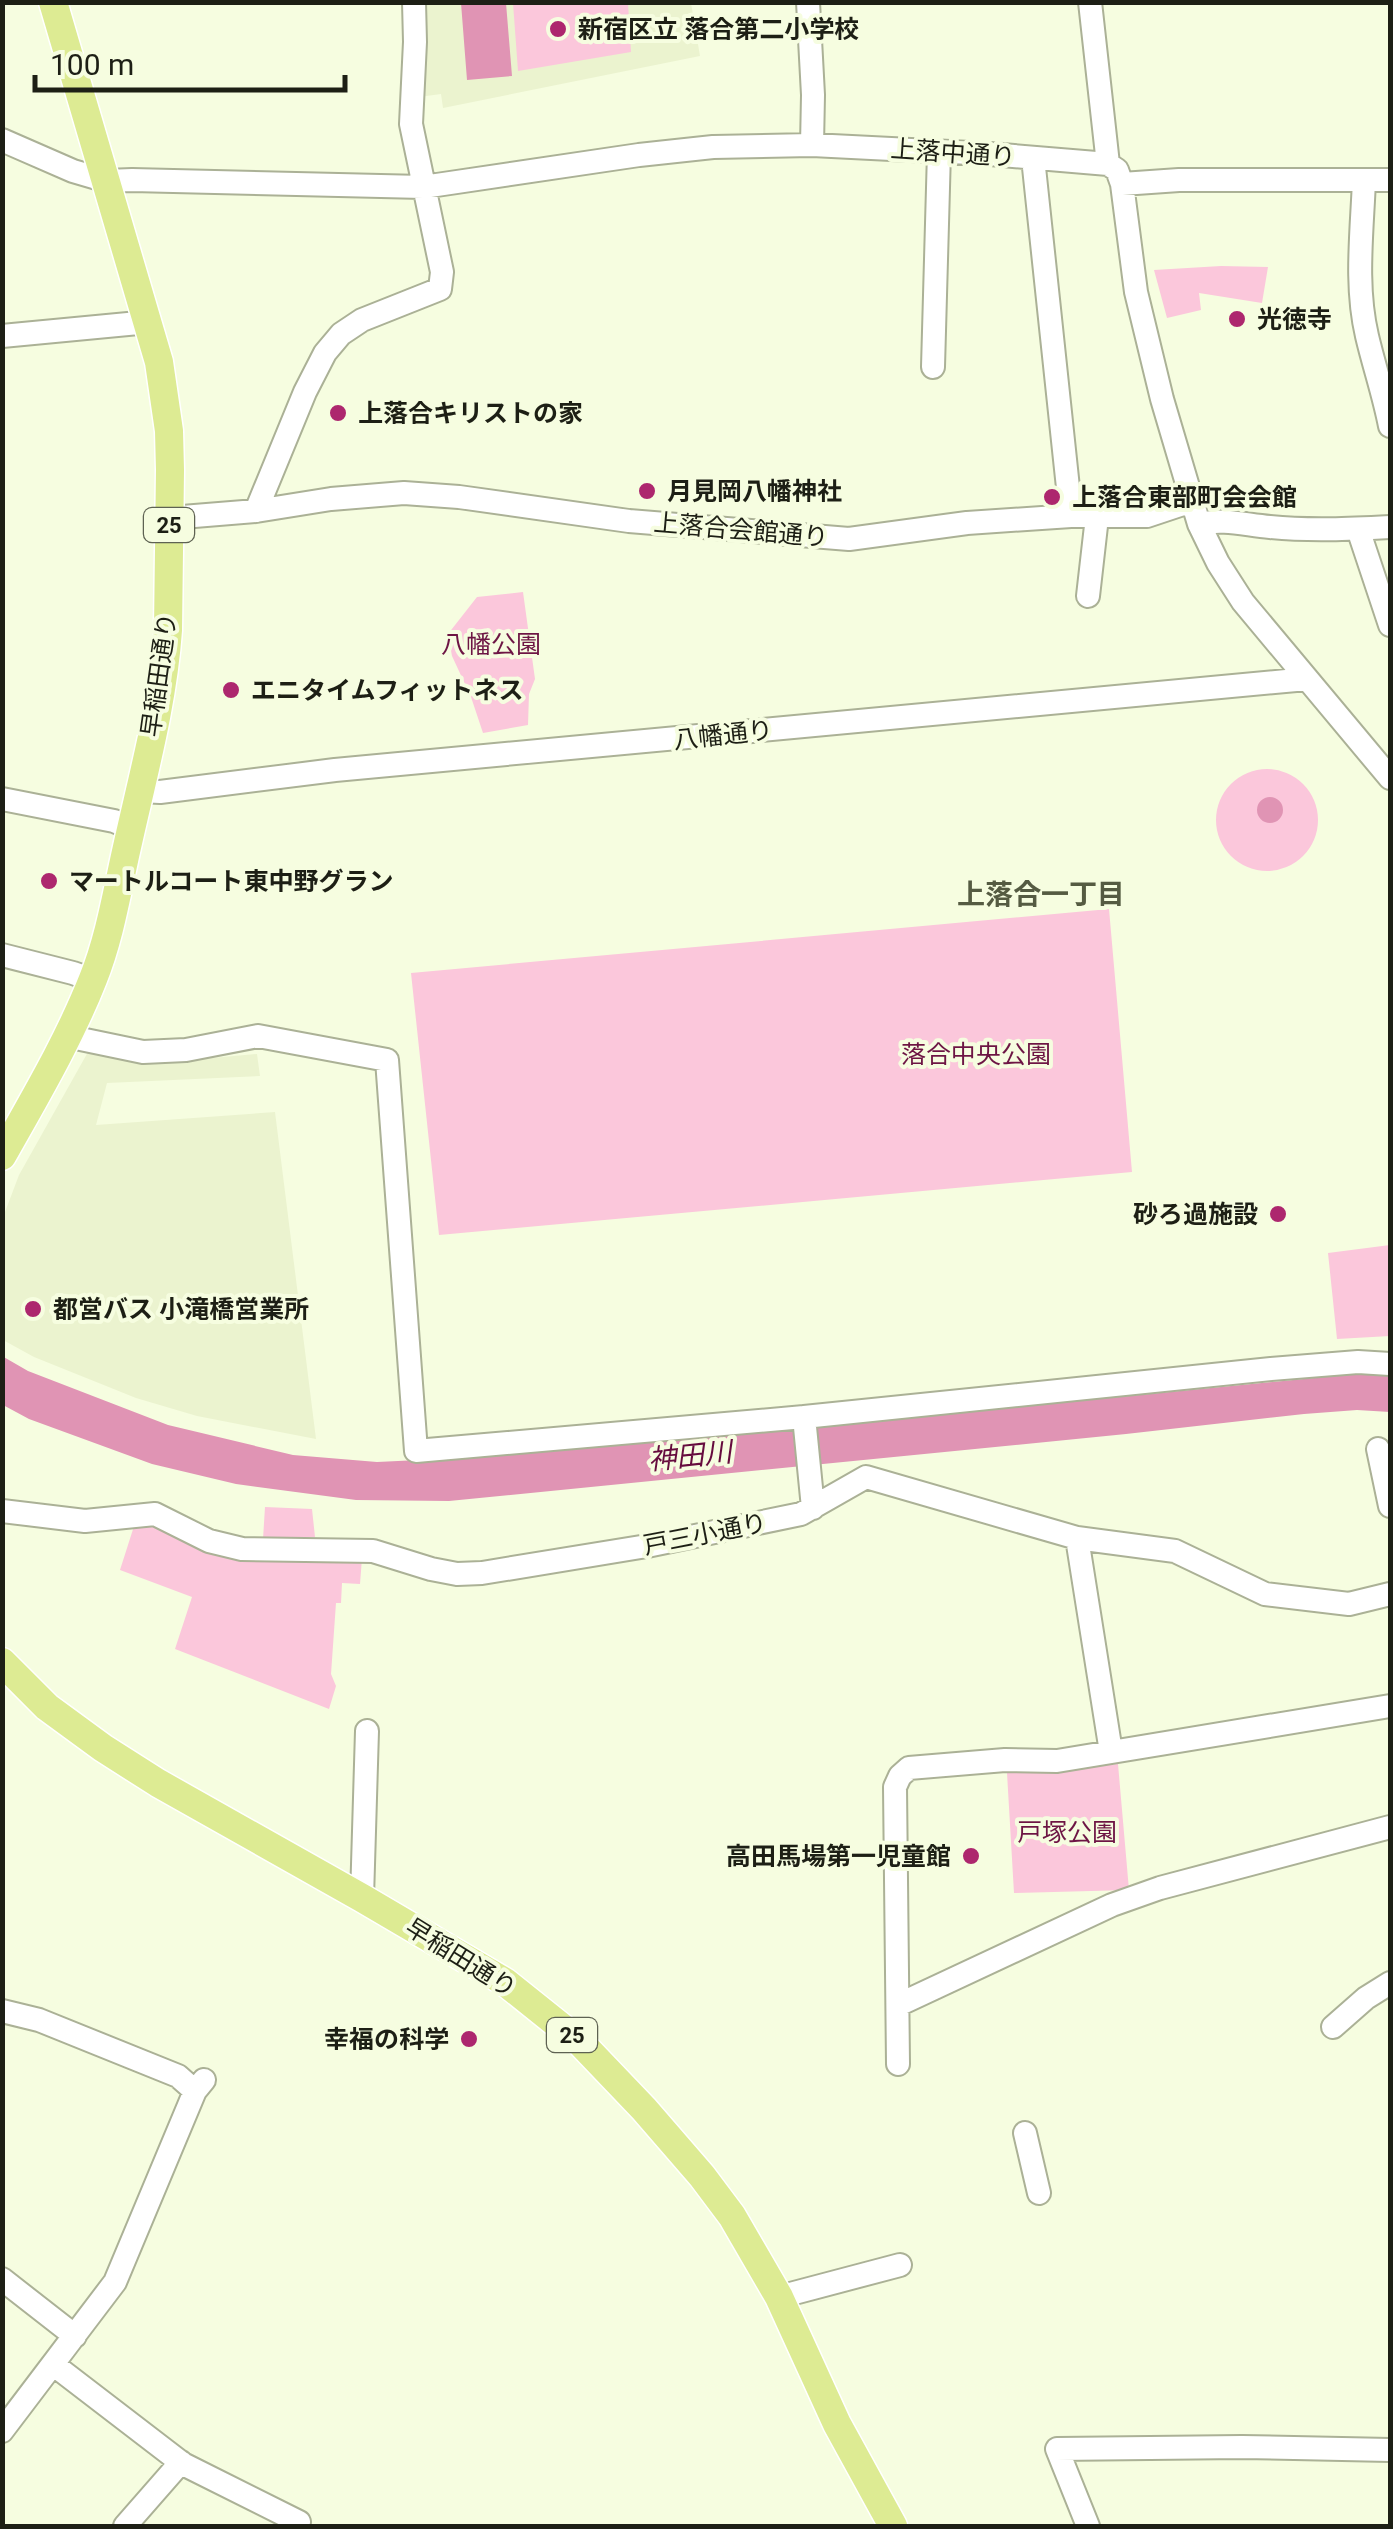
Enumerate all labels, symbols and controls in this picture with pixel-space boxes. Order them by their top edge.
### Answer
place label: 新宿区立 落合第二小学校 [578,15,859,44]
marker: 新宿区立 落合第二小学校 [547,18,569,40]
scale bar [35,30,345,92]
text: 100 m [50,47,134,82]
street label: 上落中通り [890,134,1016,172]
place label: 光徳寺 [1257,305,1332,334]
marker: 光徳寺 [1226,308,1248,330]
place label: 上落合キリストの家 [358,399,583,428]
marker: 上落合キリストの家 [327,402,349,424]
place label: 月見岡八幡神社 [667,477,842,506]
marker: 月見岡八幡神社 [636,480,658,502]
place label: 上落合東部町会会館 [1072,483,1297,512]
marker: 上落合東部町会会館 [1041,486,1063,508]
road number: 25 [144,508,194,542]
street label: 上落合会館通り [653,508,829,552]
street label: 早稲田通り [136,611,182,739]
park label: 八幡公園 [441,630,541,659]
place label: エニタイムフィットネス [251,676,524,705]
marker: エニタイムフィットネス [220,679,242,701]
street label: 八幡通り [672,715,774,755]
place label: マートルコート東中野グラン [69,867,394,896]
marker: マートルコート東中野グラン [38,870,60,892]
district label: 上落合一丁目 [957,878,1125,911]
park label: 落合中央公園 [901,1040,1051,1069]
place label: 砂ろ過施設 [1133,1200,1258,1229]
marker: 砂ろ過施設 [1267,1203,1289,1225]
place label: 都営バス 小滝橋営業所 [53,1295,309,1324]
marker: 都営バス 小滝橋営業所 [22,1298,44,1320]
water label: 神田川 [646,1435,736,1477]
street label: 戸三小通り [641,1508,769,1560]
park label: 戸塚公園 [1017,1818,1117,1847]
place label: 高田馬場第一児童館 [726,1842,951,1871]
marker: 高田馬場第一児童館 [960,1845,982,1867]
street label: 早稲田通り [400,1913,522,2003]
road number: 25 [547,2018,597,2052]
place label: 幸福の科学 [324,2025,449,2054]
marker: 幸福の科学 [458,2028,480,2050]

